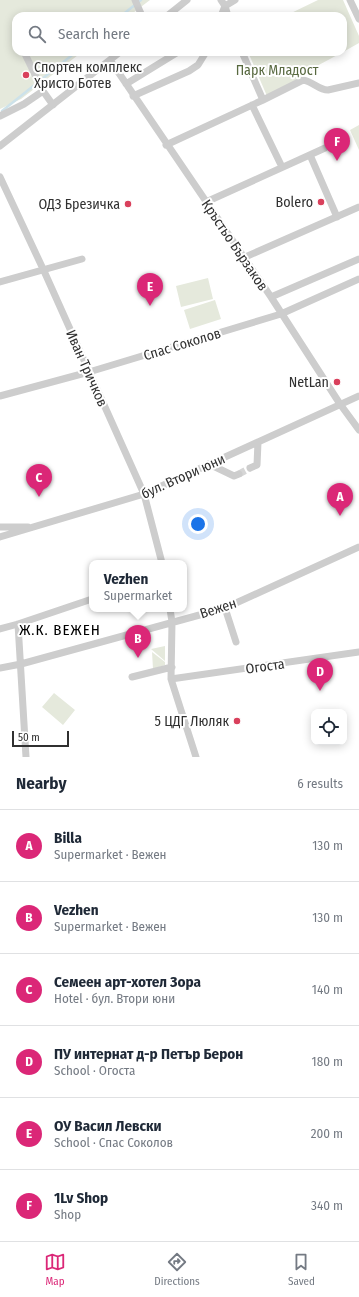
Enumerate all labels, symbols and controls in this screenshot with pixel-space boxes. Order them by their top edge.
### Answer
search box [12,12,347,56]
icon: search [26,23,48,45]
text: Search here [58,25,130,43]
place label: Спортен комплекс Христо Ботев [34,59,142,92]
park label: Парк Младост [236,62,319,79]
marker: Спортен комплекс Христо Ботев [21,70,31,80]
pin: F [324,128,350,161]
place label: Bolero [276,194,313,211]
place label: ОДЗ Брезичка [38,196,120,213]
street label: Кръстьо Бързаков [198,196,271,294]
marker: Bolero [316,197,326,207]
marker: ОДЗ Брезичка [123,199,133,209]
pin: E [137,273,163,306]
street label: Спас Соколов [141,325,223,364]
street label: Иван Тричков [62,327,111,409]
place label: NetLan [289,374,329,391]
marker: NetLan [332,377,342,387]
street label: бул. Втори юни [139,450,228,503]
pin: C [26,464,52,497]
pin: A [327,483,353,516]
your location [188,514,208,534]
popup [89,560,187,612]
text: Vezhen [104,570,148,588]
text: Supermarket [104,588,172,603]
street label: Вежен [198,595,239,622]
district label: Ж.К. ВЕЖЕН [19,621,101,639]
pin: B [125,625,151,658]
street label: Огоста [244,655,286,678]
pin: D [307,658,333,691]
map controls [311,709,347,745]
button: locate [311,709,347,745]
place label: 5 ЦДГ Люляк [155,713,229,730]
marker: 5 ЦДГ Люляк [232,716,242,726]
scale bar [12,729,69,748]
text: 50 m [18,731,40,744]
text: Nearby [16,773,67,794]
text: 6 results [297,776,343,791]
text: Billa [54,829,82,847]
text: A [25,838,33,853]
text: 130 m [312,838,343,853]
text: Supermarket · Вежен [54,847,166,862]
text: Vezhen [54,901,99,919]
text: B [25,910,33,925]
text: 130 m [312,910,343,925]
text: Supermarket · Вежен [54,919,166,934]
text: Семеен арт-хотел Зора [54,973,201,991]
text: C [26,982,32,997]
text: 140 m [312,982,343,997]
text: Hotel · бул. Втори юни [54,991,175,1006]
text: ПУ интернат д-р Петър Берон [54,1045,243,1063]
text: D [25,1054,33,1069]
text: 180 m [312,1054,343,1069]
text: School · Огоста [54,1063,135,1078]
text: ОУ Васил Левски [54,1117,162,1135]
text: E [26,1126,32,1141]
text: 200 m [311,1126,343,1141]
text: School · Спас Соколов [54,1135,173,1150]
text: 1Lv Shop [54,1189,108,1207]
text: F [26,1198,32,1213]
text: 340 m [311,1198,343,1213]
text: Shop [54,1207,81,1222]
tab: Map [44,1251,66,1288]
tab: Directions [154,1251,200,1288]
tab: Saved [288,1251,315,1288]

